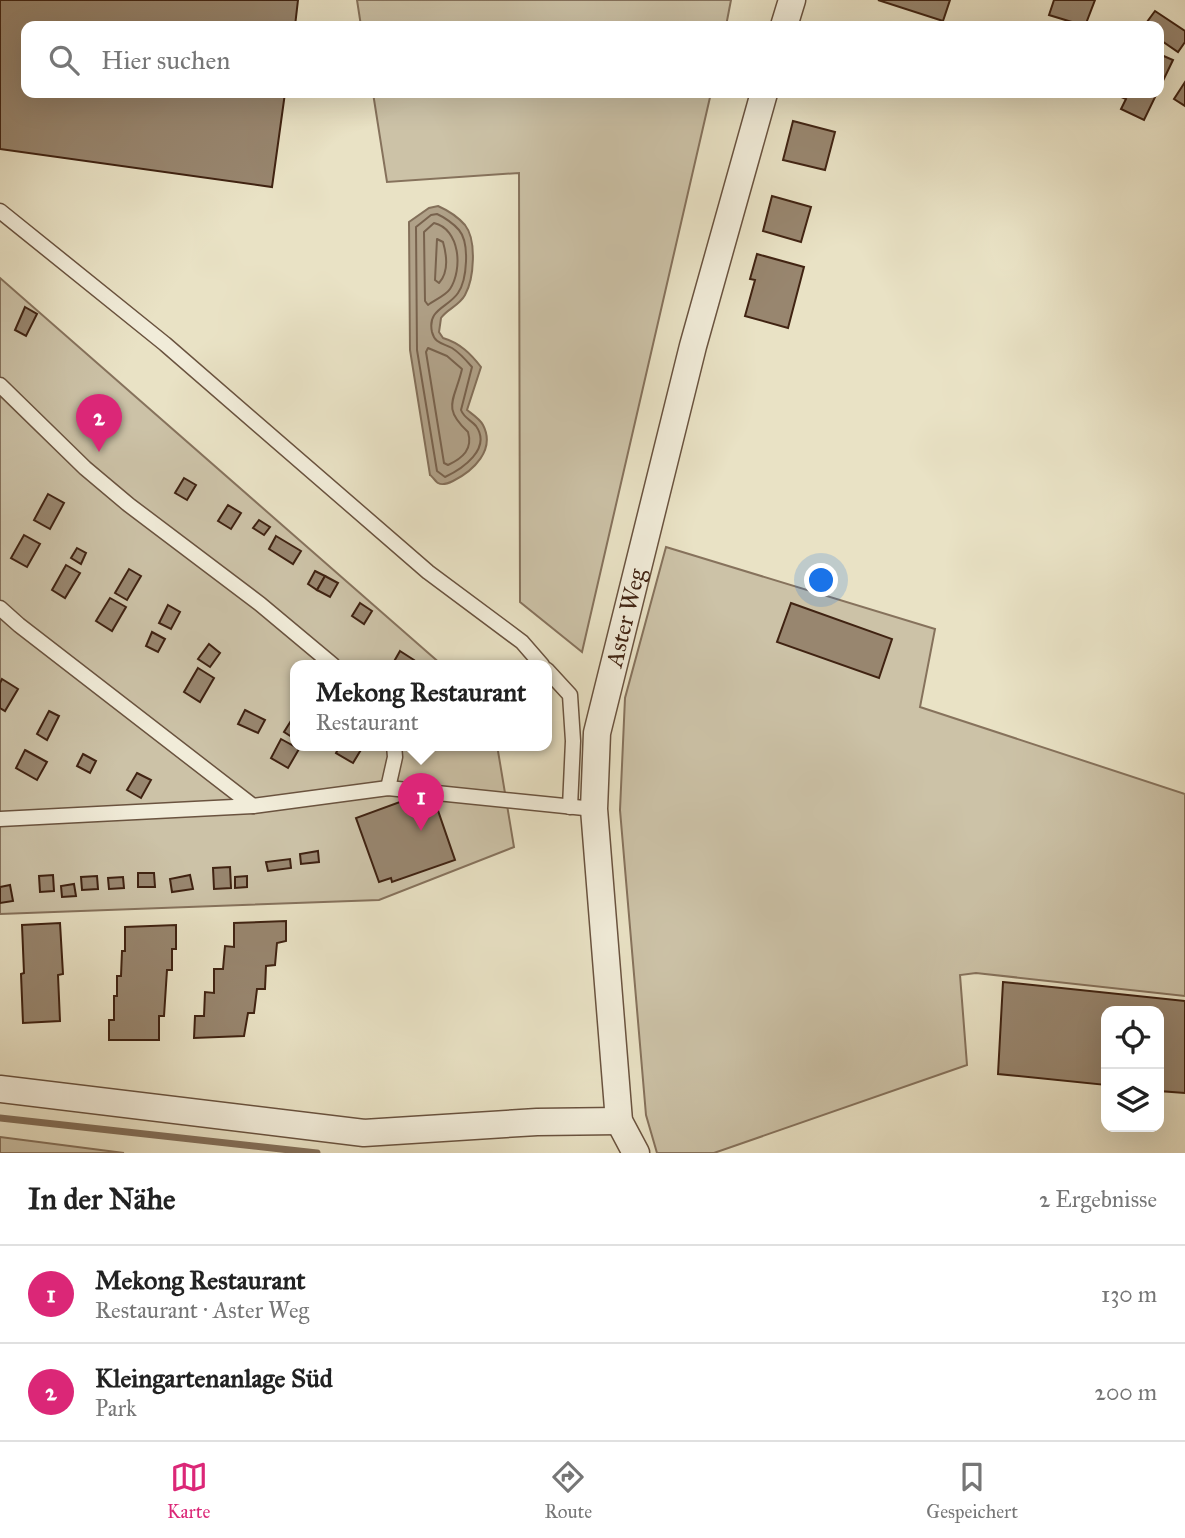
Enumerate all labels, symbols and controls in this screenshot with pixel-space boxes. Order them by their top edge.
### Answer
search box [21,21,1164,98]
icon: search [45,41,83,79]
text: Hier suchen [101,44,230,76]
pin: 2 [76,394,122,452]
your location [804,563,838,597]
street label: Aster Weg [599,565,652,671]
popup [290,660,552,751]
text: Mekong Restaurant [316,676,526,708]
text: Restaurant [316,708,419,736]
pin: 1 [398,773,444,831]
map controls [1101,1006,1164,1132]
button: locate [1101,1006,1164,1069]
button: layers [1101,1069,1164,1132]
text: In der Nähe [28,1181,176,1217]
text: 2 Ergebnisse [1039,1185,1157,1213]
text: Mekong Restaurant [95,1264,306,1296]
text: 1 [46,1280,56,1308]
text: 130 m [1101,1280,1157,1308]
text: Restaurant · Aster Weg [95,1296,309,1324]
text: Kleingartenanlage Süd [95,1362,333,1394]
text: 2 [45,1378,57,1406]
text: 200 m [1095,1378,1157,1406]
text: Park [95,1394,137,1422]
tab: Karte [167,1458,210,1523]
tab: Route [544,1458,592,1523]
tab: Gespeichert [926,1458,1018,1523]

